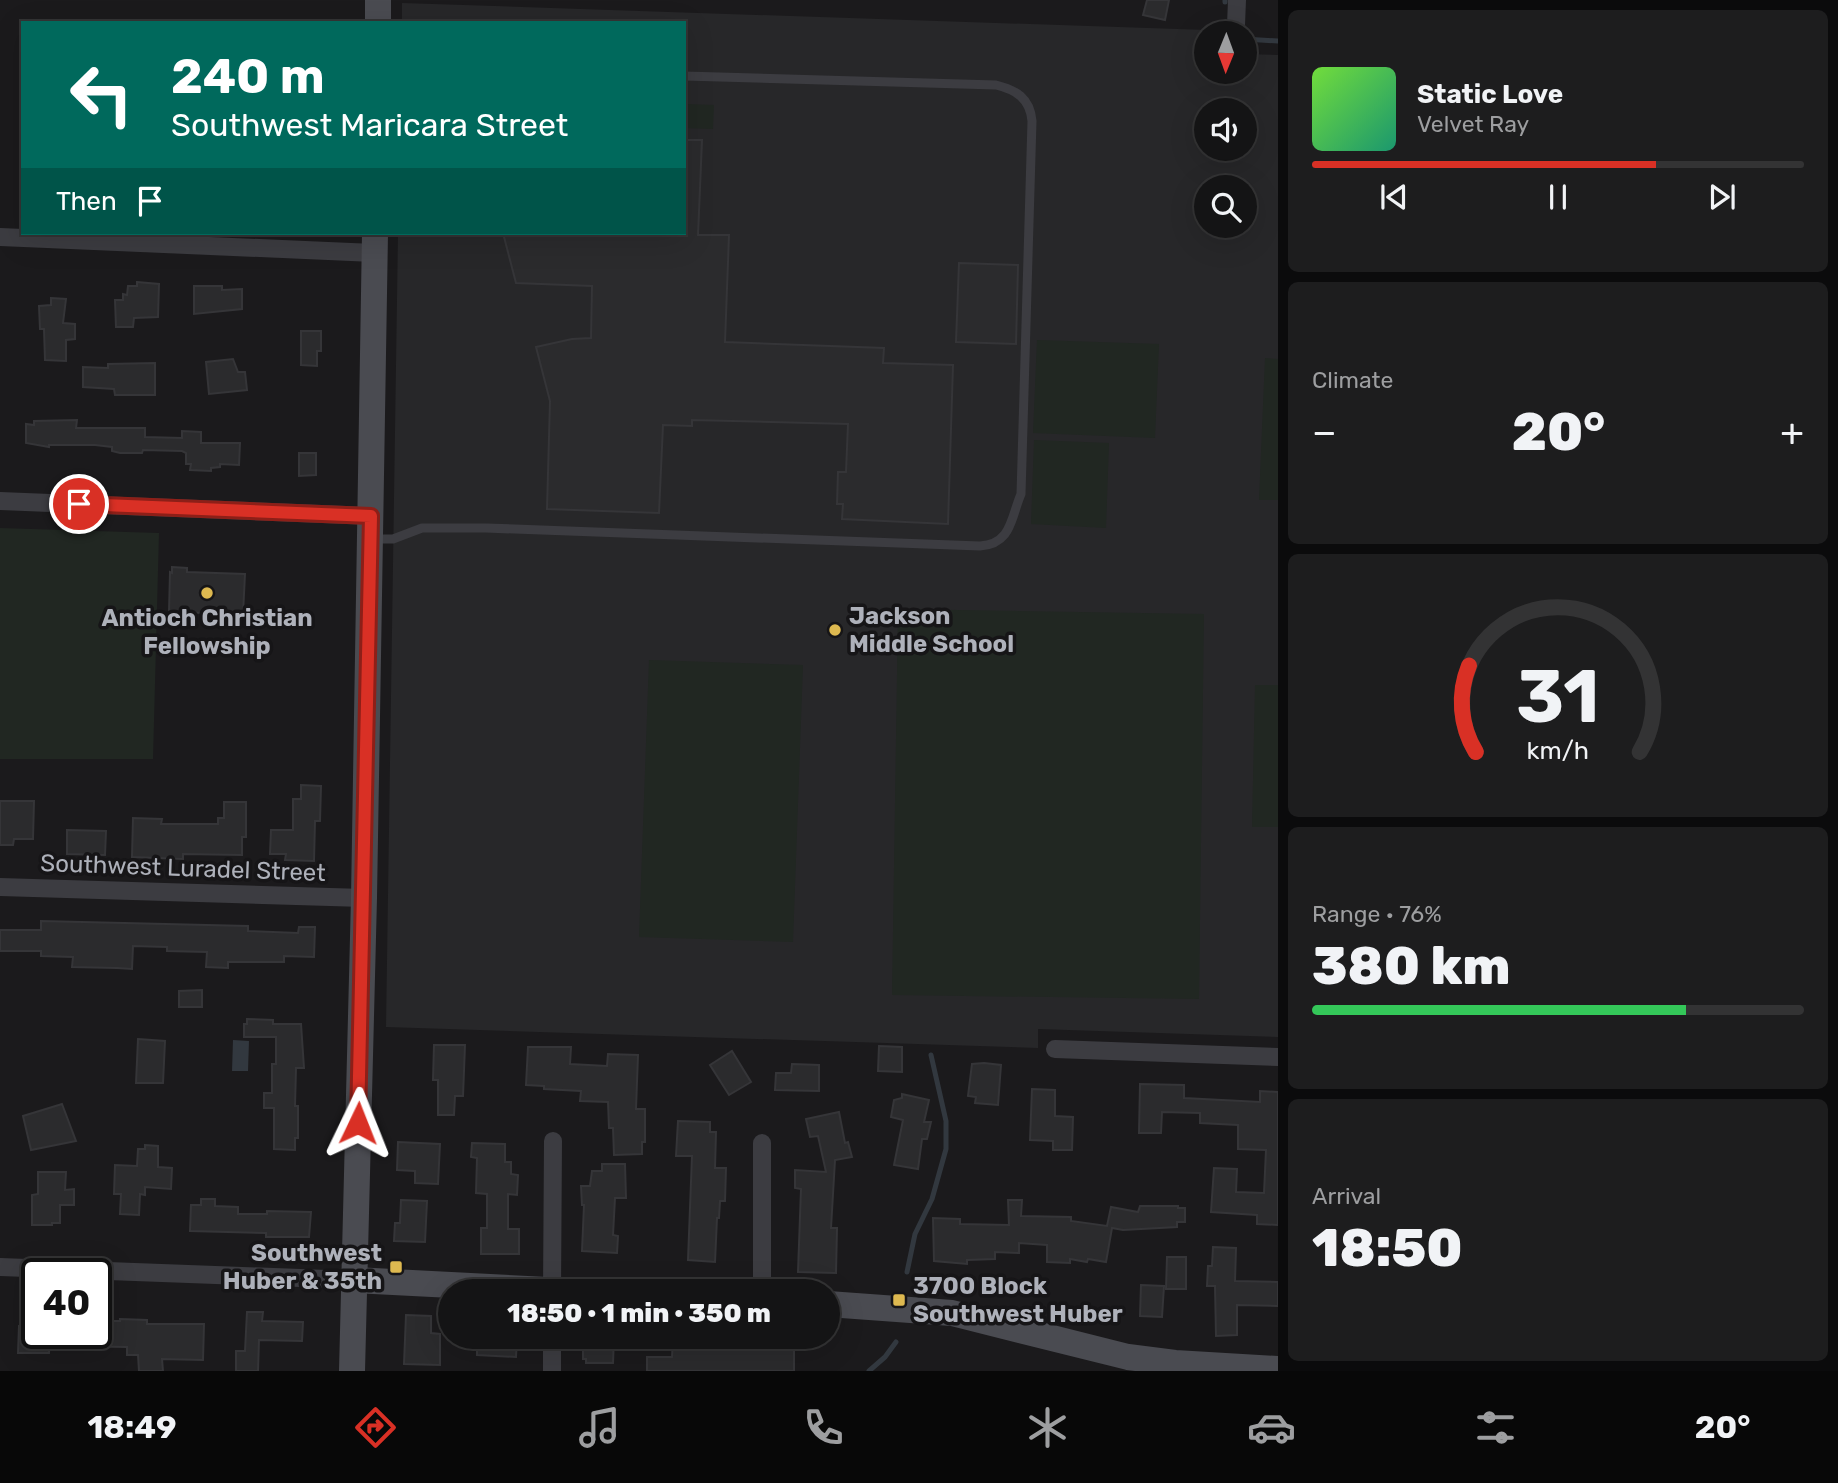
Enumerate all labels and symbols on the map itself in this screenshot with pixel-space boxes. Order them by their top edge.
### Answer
north arrow [1194,21,1256,84]
pin [49,474,109,534]
marker: Antioch Christian Fellowship [199,585,215,601]
place label: Jackson Middle School [849,602,1014,658]
place label: Antioch Christian Fellowship [101,604,313,660]
marker: Jackson Middle School [827,622,843,638]
street label: Southwest Luradel Street [40,849,326,887]
position arrow [321,1086,395,1160]
place label: Southwest Huber & 35th [223,1239,382,1295]
speed limit sign: 40 [21,1258,112,1349]
marker: Southwest Huber & 35th [388,1259,404,1275]
place label: 3700 Block Southwest Huber [913,1272,1123,1328]
marker: 3700 Block Southwest Huber [891,1292,907,1308]

